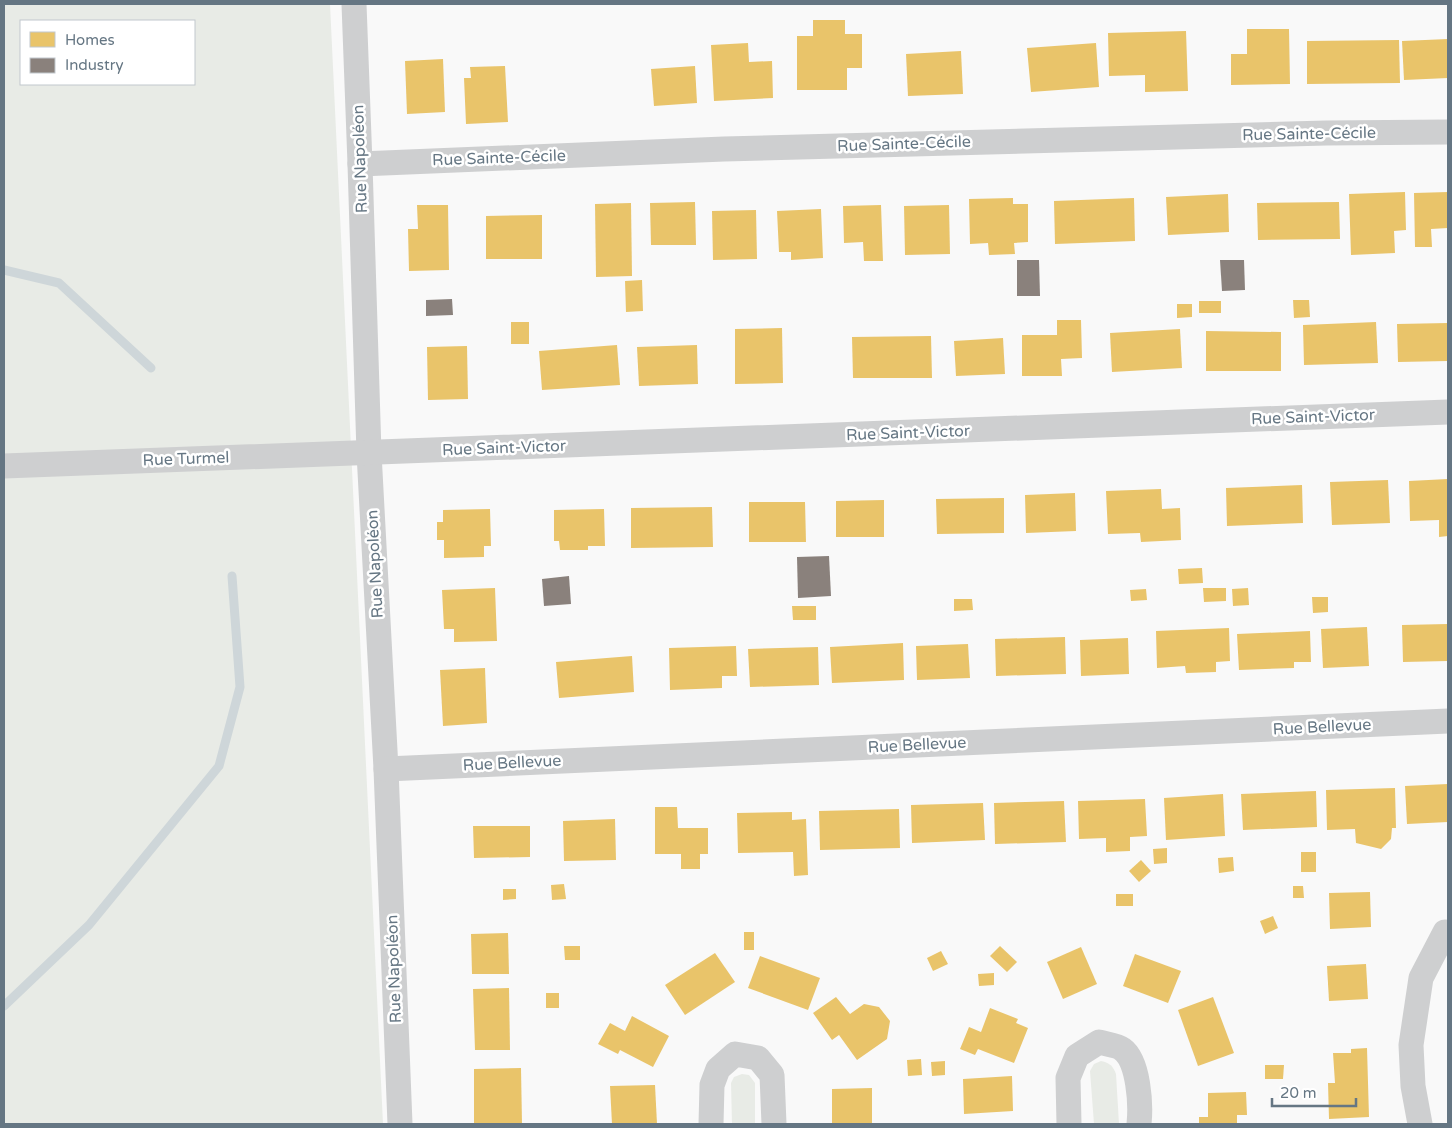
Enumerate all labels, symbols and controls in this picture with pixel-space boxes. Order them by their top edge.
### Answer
legend [20,20,195,85]
text: Homes [65,31,115,49]
text: Industry [65,56,124,74]
street label: Rue Napoléon [348,104,372,214]
street label: Rue Sainte-Cécile [1242,123,1376,145]
street label: Rue Sainte-Cécile [837,132,971,156]
street label: Rue Sainte-Cécile [432,146,566,170]
street label: Rue Saint-Victor [1251,405,1376,429]
street label: Rue Saint-Victor [846,421,971,445]
street label: Rue Saint-Victor [442,436,567,460]
street label: Rue Turmel [142,447,230,471]
street label: Rue Napoléon [362,509,388,619]
street label: Rue Bellevue [1272,714,1372,740]
street label: Rue Bellevue [867,732,967,758]
street label: Rue Bellevue [462,750,562,776]
street label: Rue Napoléon [382,914,406,1024]
scale bar [1272,1076,1356,1108]
text: 20 m [1280,1084,1317,1102]

